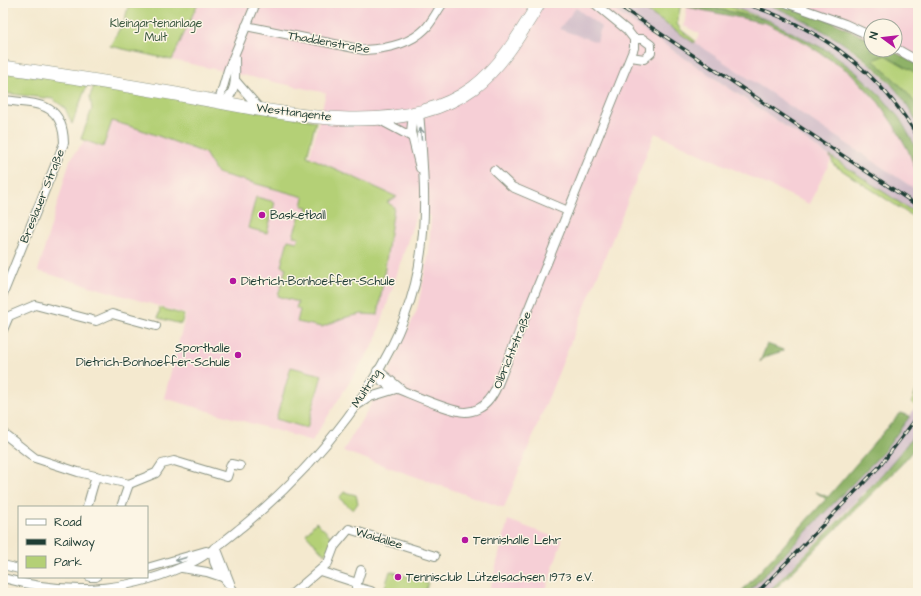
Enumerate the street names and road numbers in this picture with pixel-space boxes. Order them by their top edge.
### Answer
street label: Thaddenstraße [287,27,372,58]
street label: Westtangente [255,99,333,127]
street label: Breslauer Straße [16,146,69,246]
street label: Olbrichtstraße [489,308,536,391]
street label: Multring [347,365,386,412]
street label: Waidallee [353,523,405,554]

